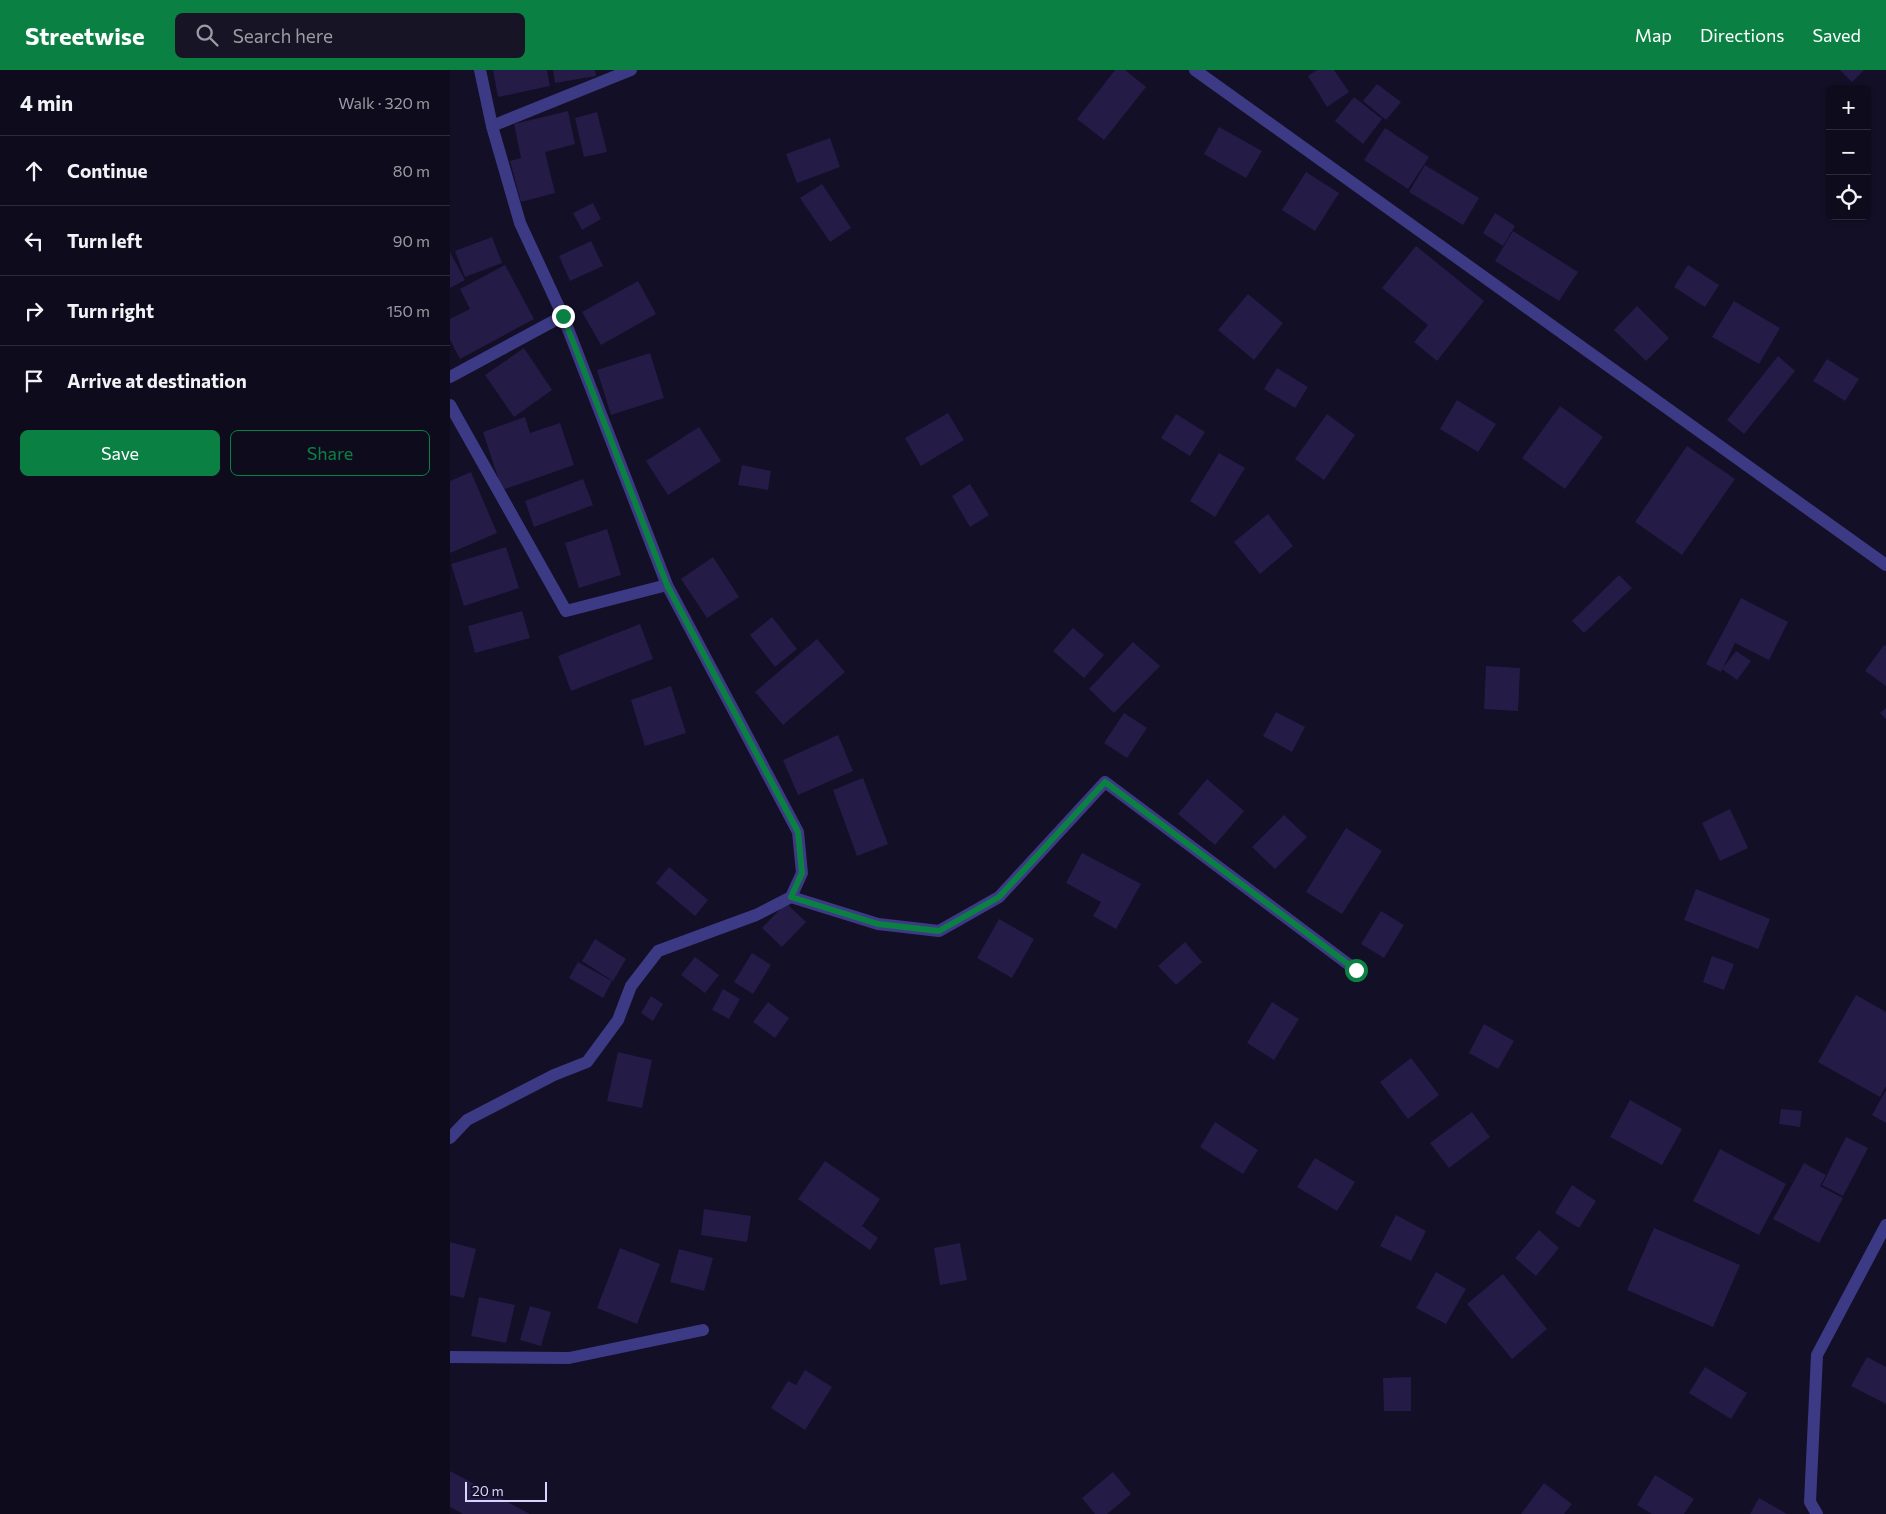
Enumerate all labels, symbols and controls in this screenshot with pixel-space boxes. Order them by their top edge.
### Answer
search box [175,13,525,58]
text: Streetwise [25,21,145,50]
icon: search [193,21,221,49]
text: Search here [233,24,333,47]
text: Map [1635,24,1672,46]
text: Directions [1700,24,1784,46]
text: Saved [1812,24,1861,46]
map controls [1826,85,1871,220]
button: + [1826,85,1871,130]
text: 4 min [20,90,73,115]
text: Walk · 320 m [338,93,430,112]
button: − [1826,130,1871,175]
icon: ahead [20,157,48,185]
text: Continue [67,159,147,182]
text: 80 m [393,161,430,180]
button: locate [1826,175,1871,220]
icon: left [20,227,48,255]
text: Turn left [67,229,142,252]
text: 90 m [393,231,430,250]
icon: right [20,297,48,325]
text: Turn right [67,299,154,322]
text: 150 m [387,301,430,320]
route end [552,305,575,328]
icon: arrive [20,367,48,395]
text: Arrive at destination [67,369,247,392]
button: Save [20,430,220,476]
button: Share [230,430,430,476]
route start [1345,959,1368,982]
scale bar [465,1479,548,1502]
text: 20 m [472,1482,504,1499]

